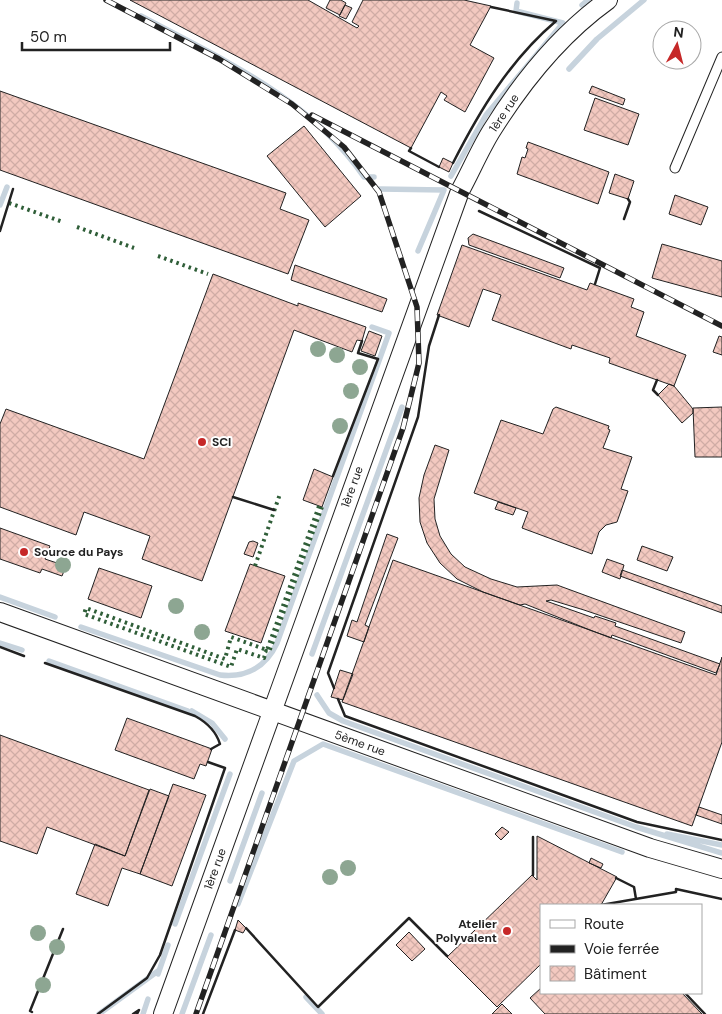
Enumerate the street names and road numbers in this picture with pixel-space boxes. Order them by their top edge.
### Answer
street label: 1ère rue [485,91,523,135]
street label: 1ère rue [337,464,367,510]
street label: 5ème rue [332,726,388,760]
street label: 1ère rue [200,846,230,892]

